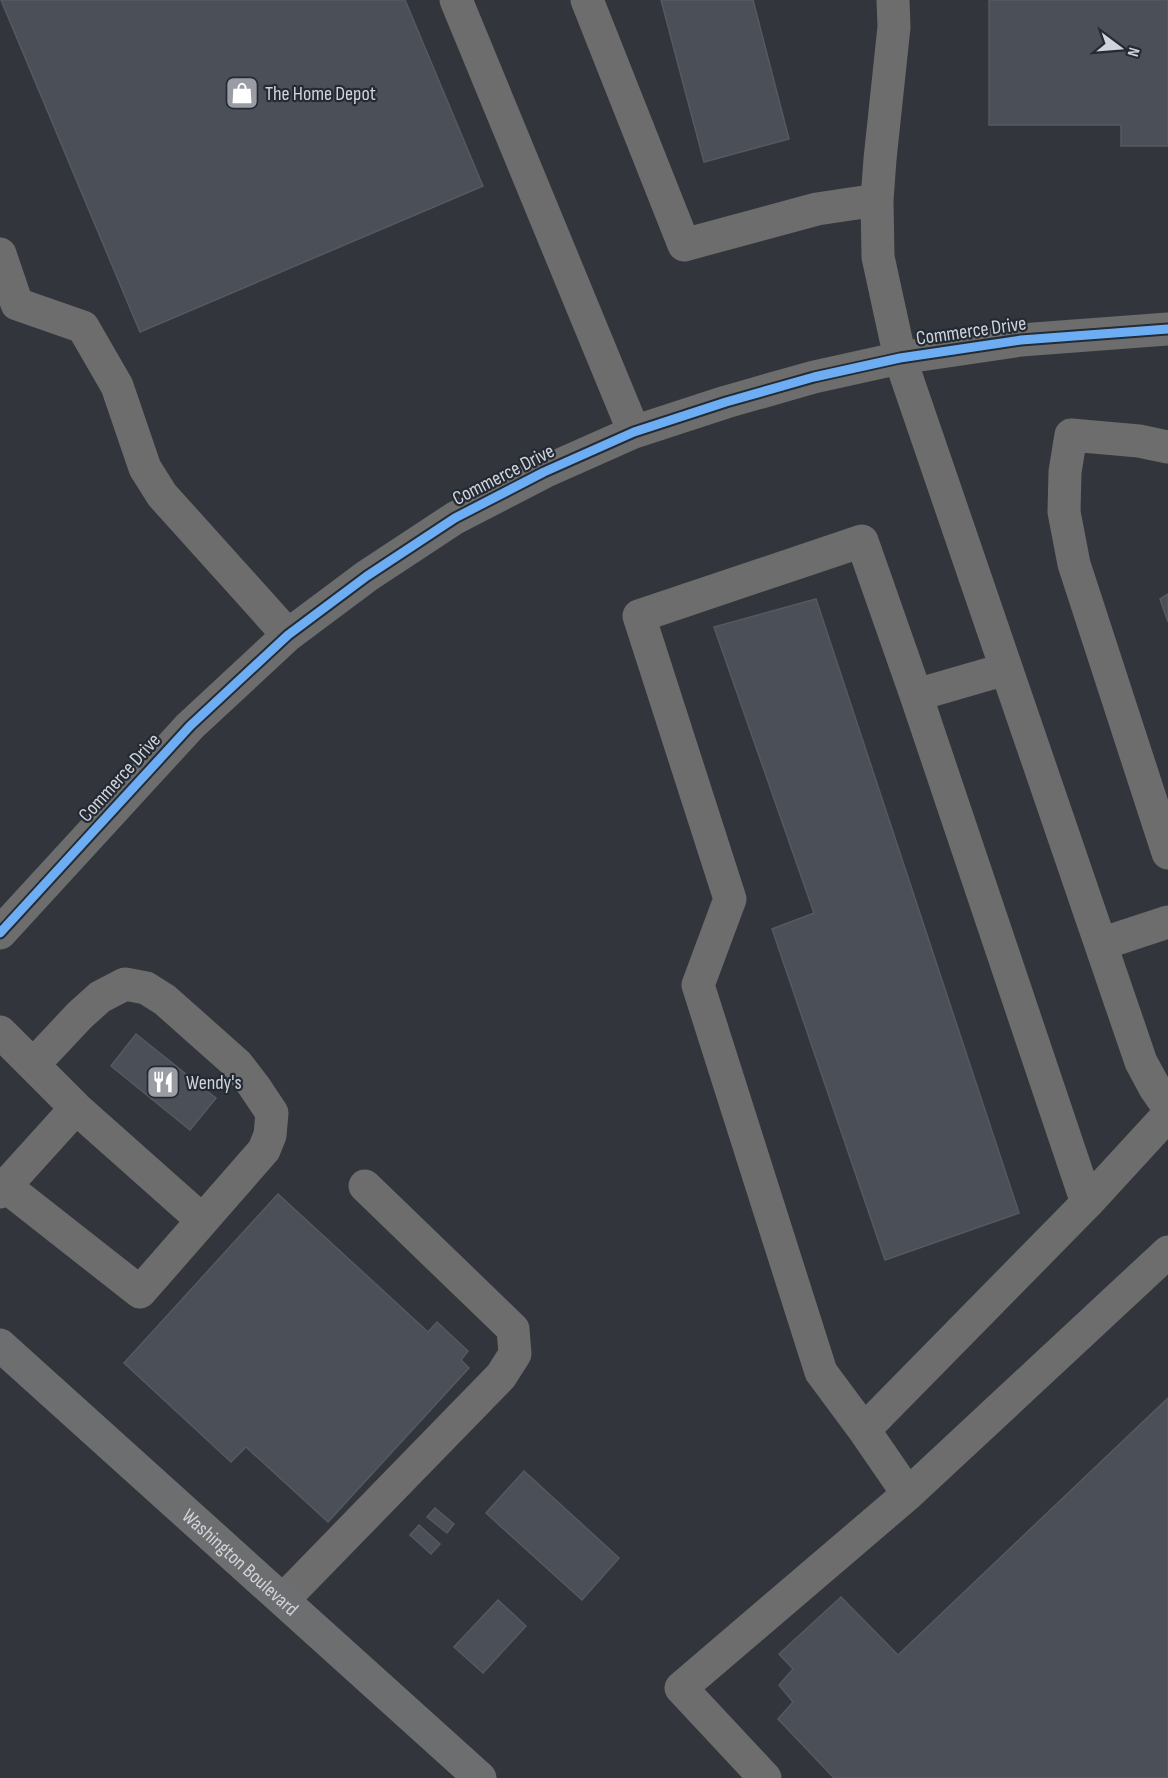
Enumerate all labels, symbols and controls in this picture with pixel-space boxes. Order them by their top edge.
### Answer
north arrow [1090,18,1150,78]
text: N [1123,45,1143,58]
shop icon: The Home Depot [224,75,260,111]
place label: The Home Depot [265,82,376,106]
street label: Commerce Drive [914,311,1028,351]
street label: Commerce Drive [449,439,558,511]
street label: Commerce Drive [74,728,166,827]
restaurant icon: Wendy's [145,1064,181,1100]
place label: Wendy's [186,1071,242,1095]
street label: Washington Boulevard [177,1504,303,1621]

